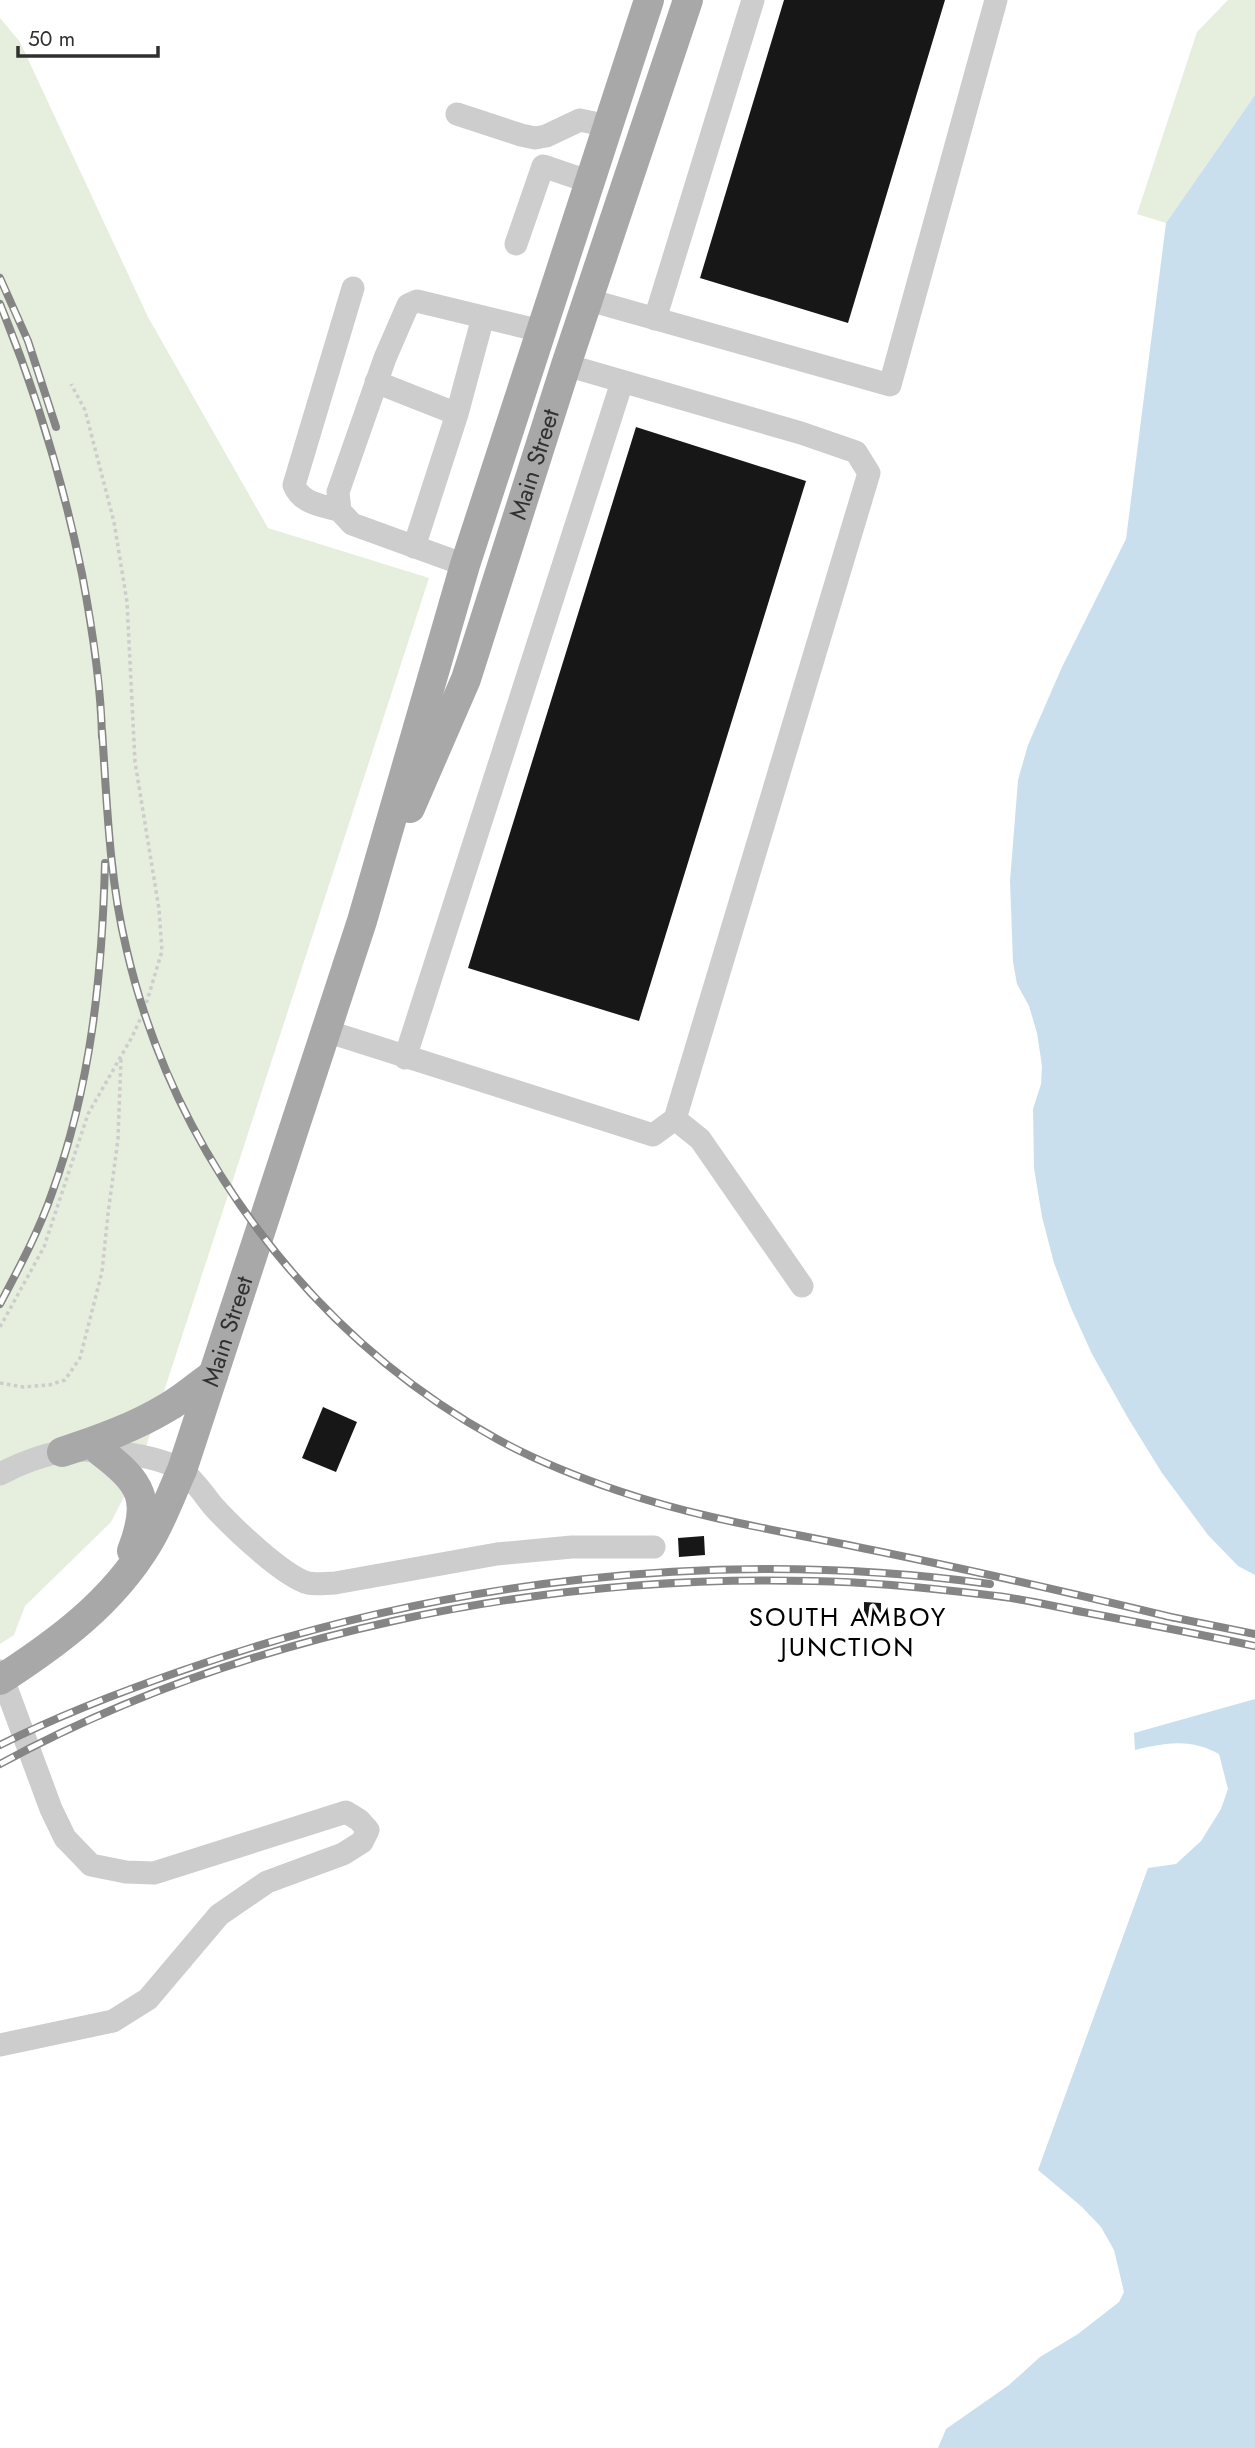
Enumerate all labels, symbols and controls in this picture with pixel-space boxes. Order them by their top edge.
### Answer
scale bar [18,14,158,58]
text: 50 m [28,24,75,54]
street label: Main Street [500,404,568,524]
street label: Main Street [193,1271,262,1391]
district label: SOUTH AMBOY JUNCTION [749,1598,947,1666]

